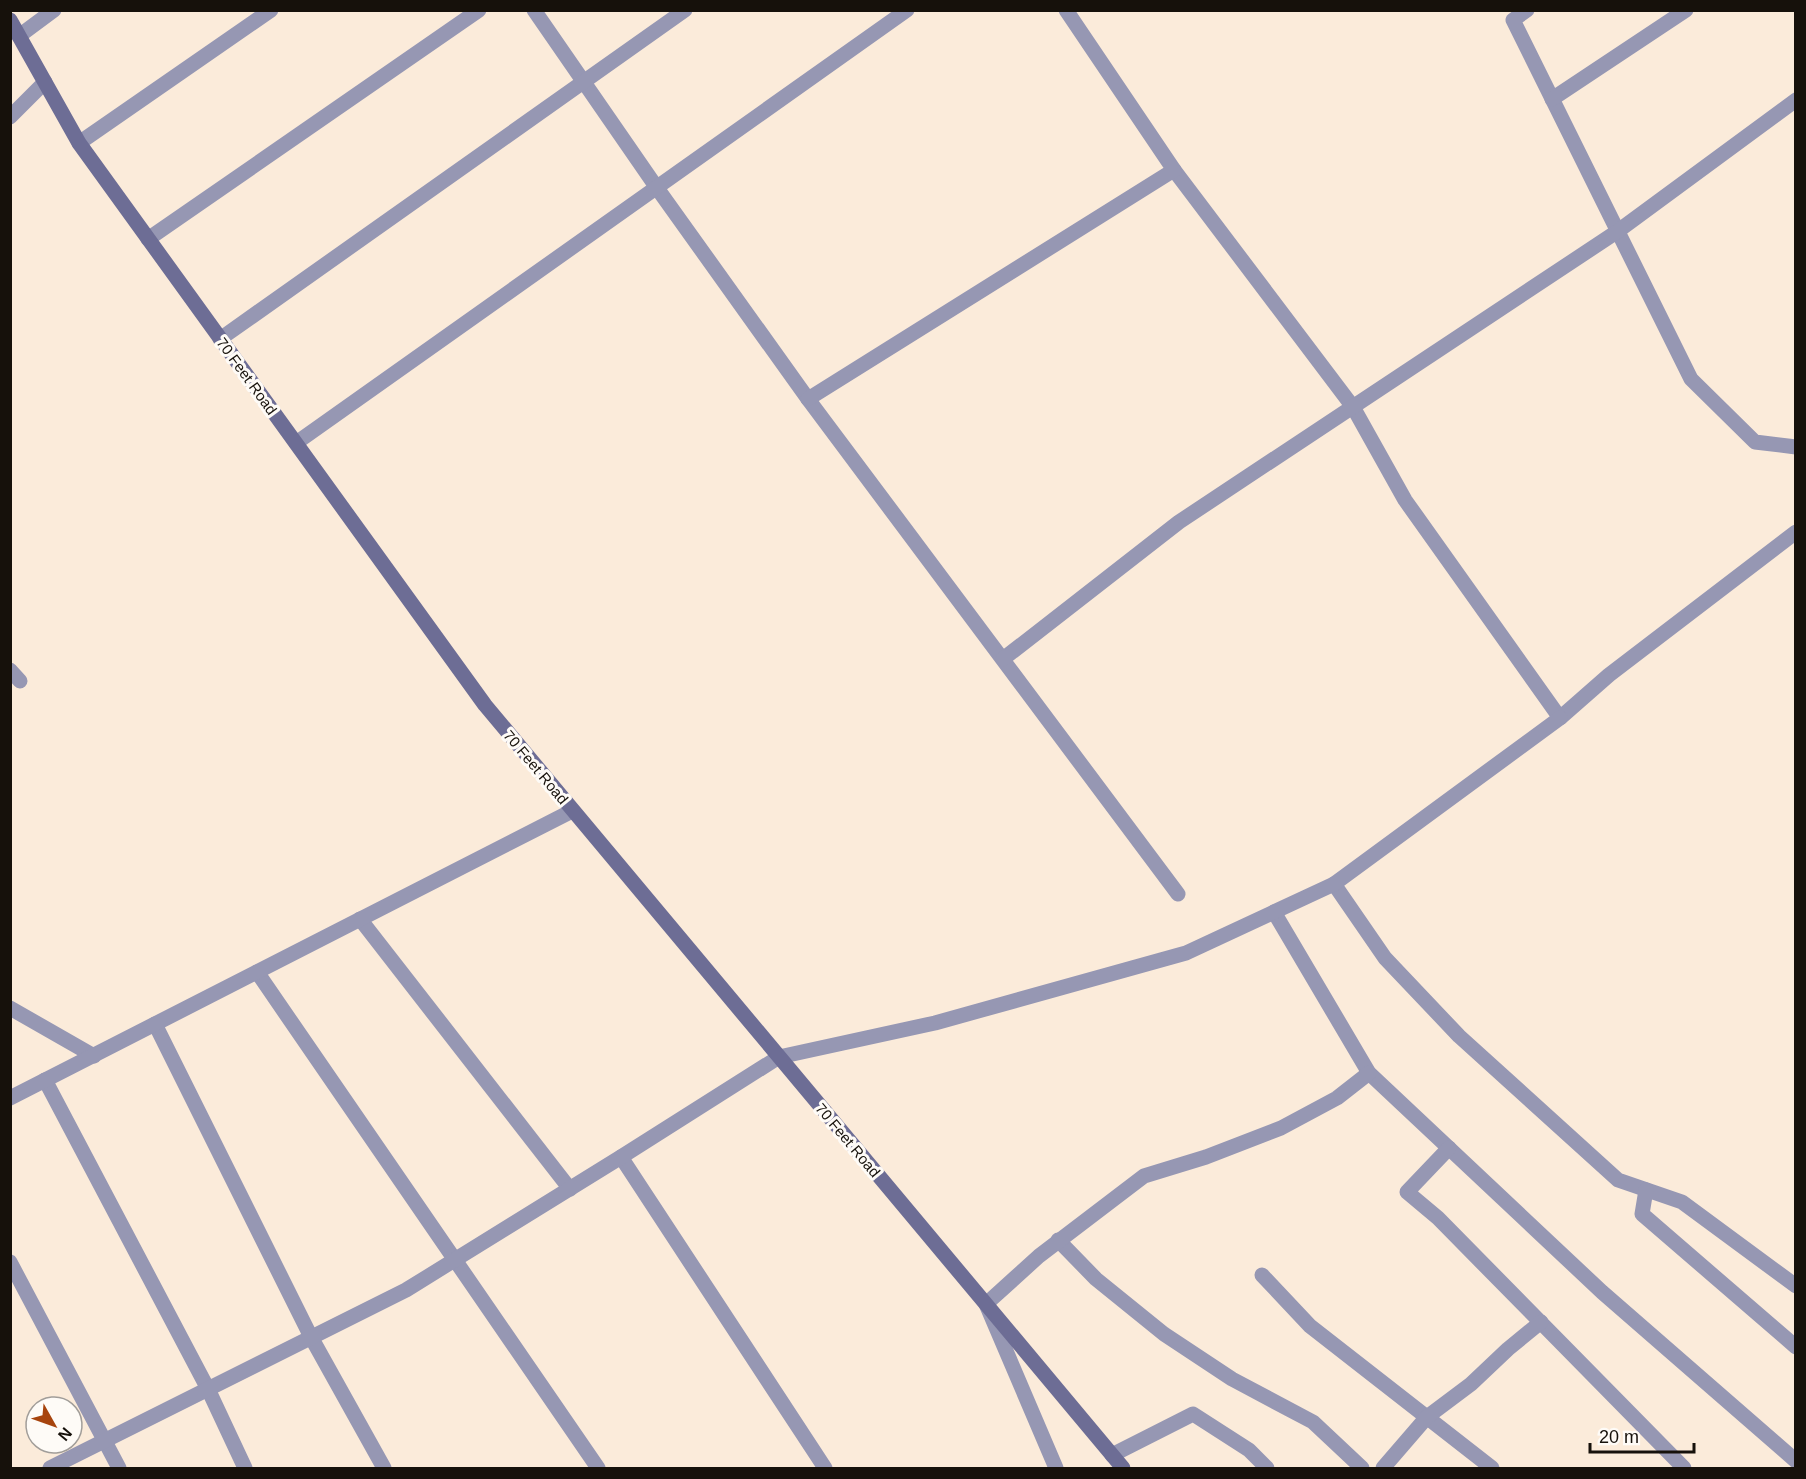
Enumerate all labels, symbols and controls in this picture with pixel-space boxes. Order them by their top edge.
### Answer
street label: 70 Feet Road [213,334,281,418]
street label: 70 Feet Road [500,727,572,807]
street label: 70 Feet Road [812,1100,884,1180]
north arrow [24,1395,84,1455]
scale bar [1590,1416,1694,1454]
text: N [55,1424,75,1444]
text: 20 m [1599,1427,1639,1447]

